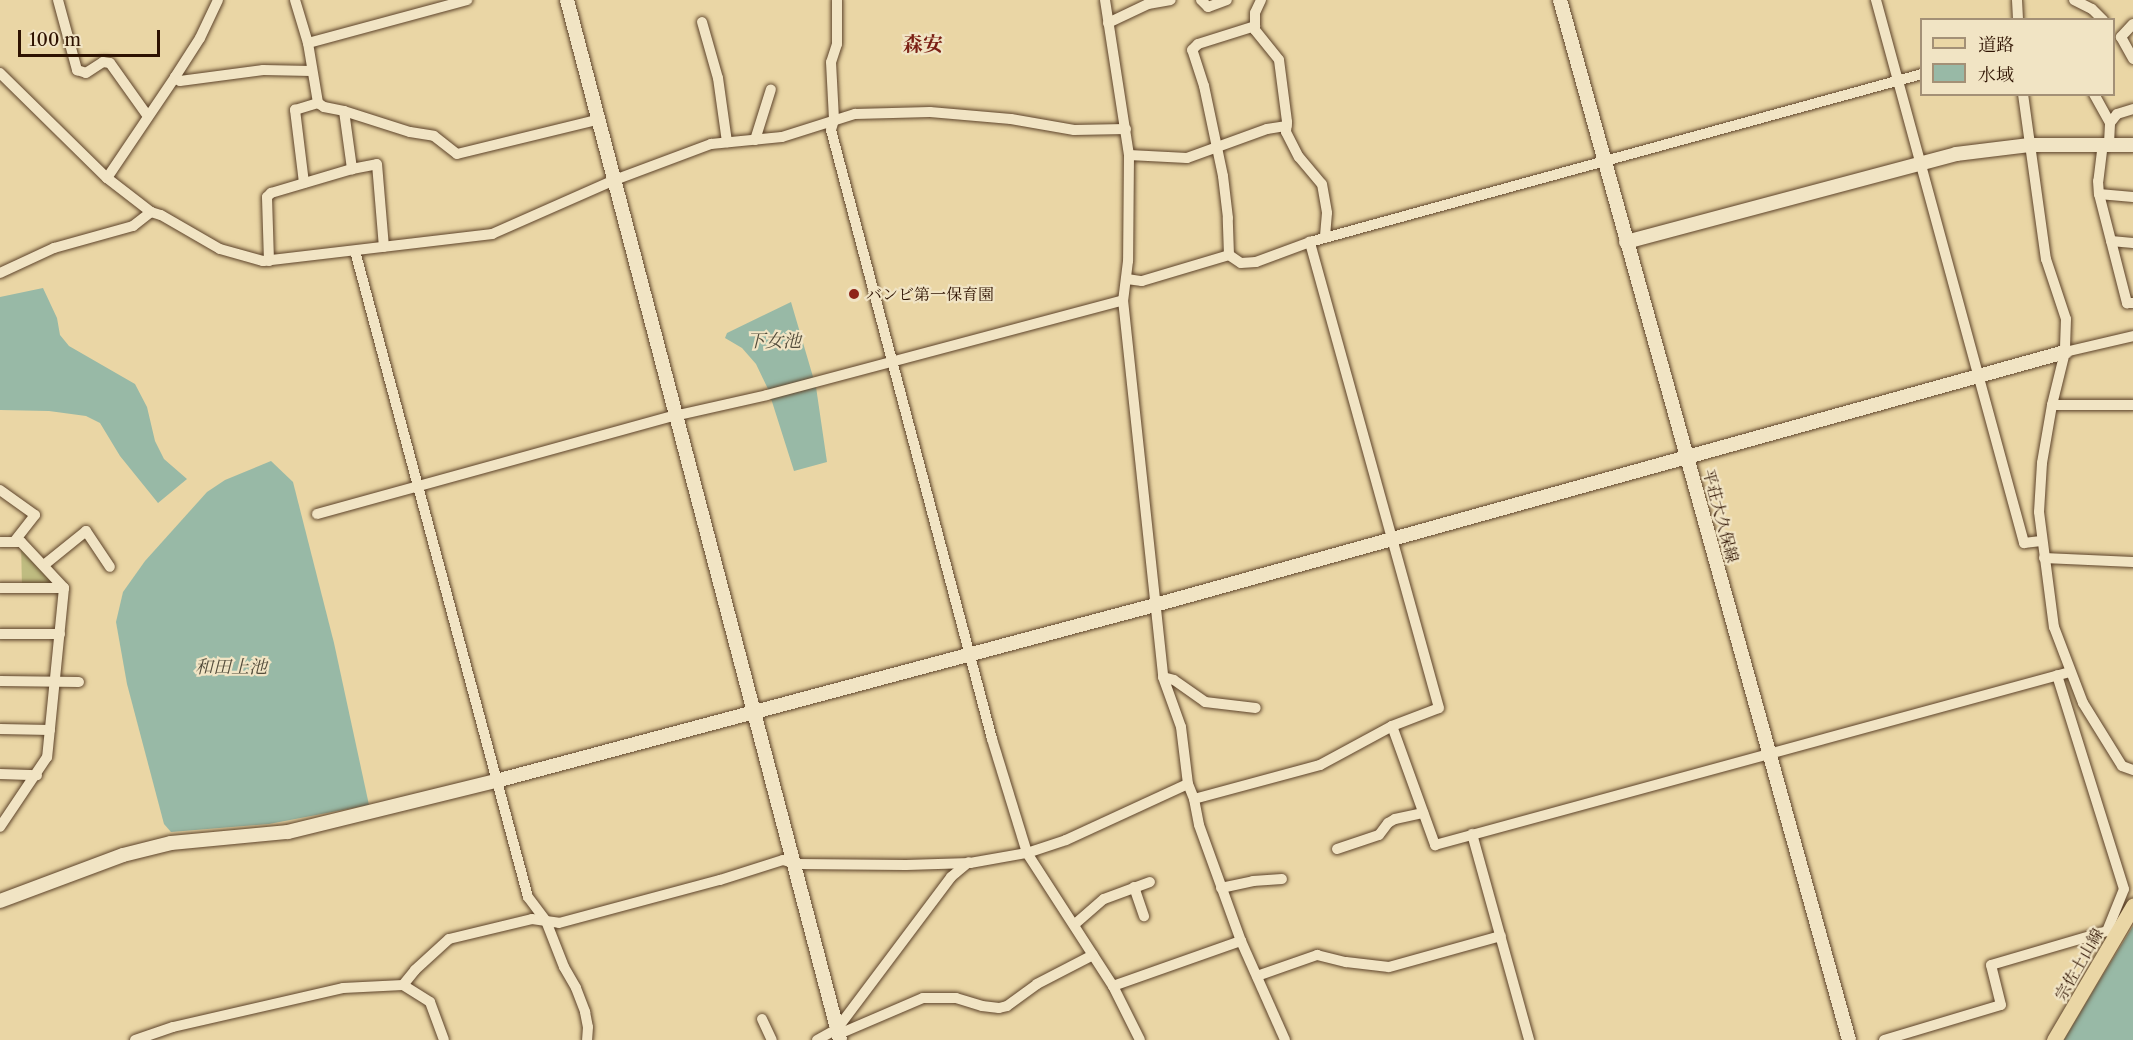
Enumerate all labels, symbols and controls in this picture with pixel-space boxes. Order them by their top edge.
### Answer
scale bar [21,18,164,56]
legend [1920,18,2115,96]
text: 100 m [29,29,81,51]
district label: 森安 [903,32,943,56]
text: 道路 [1978,34,2014,56]
text: 水域 [1978,64,2014,86]
place label: バンビ第一保育園 [866,284,994,304]
marker: バンビ第一保育園 [847,287,861,301]
water label: 下女池 [747,330,801,352]
street label: 平荘大久保線 [1699,467,1743,565]
water label: 和田上池 [195,656,267,678]
street label: 宗佐土山線 [2051,925,2107,1003]

